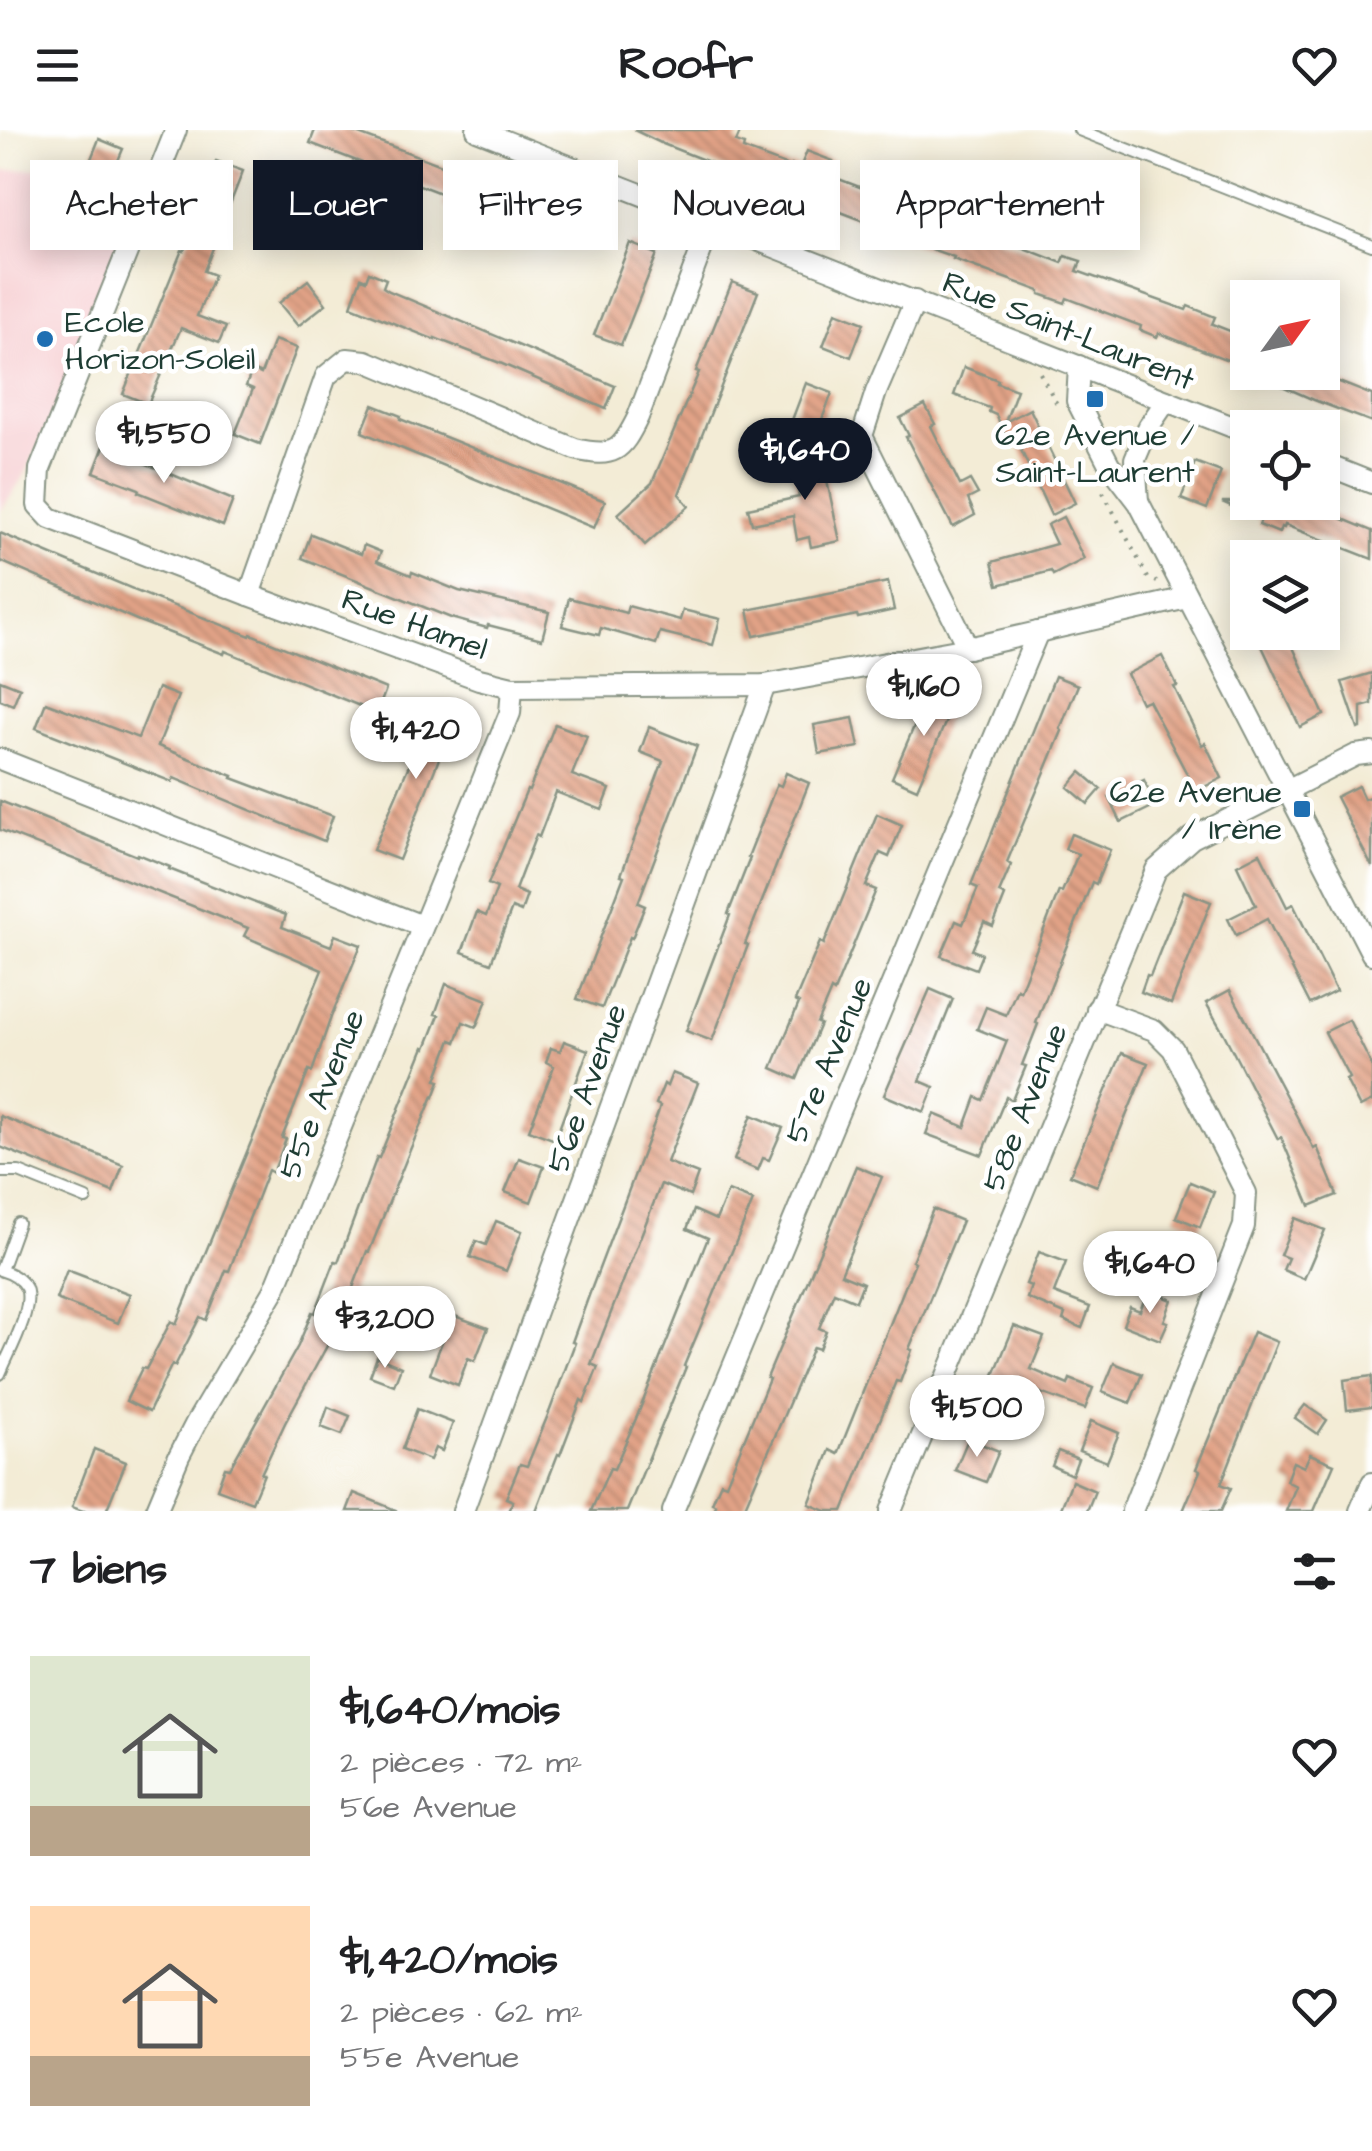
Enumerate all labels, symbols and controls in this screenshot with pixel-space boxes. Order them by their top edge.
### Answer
text: Roofr [619,34,753,96]
icon: menu [30,38,85,93]
icon: heart [1287,38,1342,93]
chip: Acheter [30,160,233,250]
chip: Louer [253,160,423,250]
chip: Filtres [443,160,618,250]
chip: Nouveau [638,160,840,250]
chip: Appartement [860,160,1140,250]
street label: Rue Saint-Laurent [936,260,1201,403]
north arrow [1230,280,1340,390]
map controls [1230,280,1340,650]
place label: Ecole Horizon-Soleil [65,300,255,382]
marker: Ecole Horizon-Soleil [34,328,56,350]
marker: 62e Avenue / Saint-Laurent [1084,388,1106,410]
pin: $1,550 [83,401,245,486]
button: locate [1230,410,1340,520]
text: $1,550 [117,411,211,456]
place label: 62e Avenue / Saint-Laurent [995,413,1195,495]
pin: $1,640 [724,418,886,503]
text: $1,640 [760,428,850,473]
button: layers [1230,540,1340,650]
street label: Rue Hamel [335,577,494,672]
pin: $1,160 [843,654,1005,739]
text: $1,160 [888,664,960,709]
pin: $1,420 [335,697,497,782]
text: $1,420 [372,707,460,752]
place label: 62e Avenue / Irène [1110,770,1282,852]
marker: 62e Avenue / Irène [1291,798,1313,820]
street label: 57e Avenue [774,971,885,1151]
street label: 56e Avenue [536,998,639,1179]
street label: 55e Avenue [268,1003,377,1186]
street label: 58e Avenue [971,1017,1079,1198]
pin: $1,640 [1069,1231,1231,1316]
text: $1,640 [1105,1241,1195,1286]
pin: $3,200 [304,1286,466,1371]
text: $3,200 [336,1296,434,1341]
pin: $1,500 [896,1375,1058,1460]
text: $1,500 [932,1385,1022,1430]
text: 7 biens [30,1542,167,1600]
icon: filters [1287,1544,1342,1599]
text: $1,640/mois [340,1682,561,1740]
icon: home [110,1696,230,1816]
icon: heart [1287,1729,1342,1784]
text: 2 pièces · 72 m² [340,1740,583,1785]
text: 56e Avenue [340,1785,517,1830]
text: $1,420/mois [340,1932,558,1990]
icon: home [110,1946,230,2066]
icon: heart [1287,1979,1342,2034]
text: 2 pièces · 62 m² [340,1990,583,2035]
text: 55e Avenue [340,2035,519,2080]

